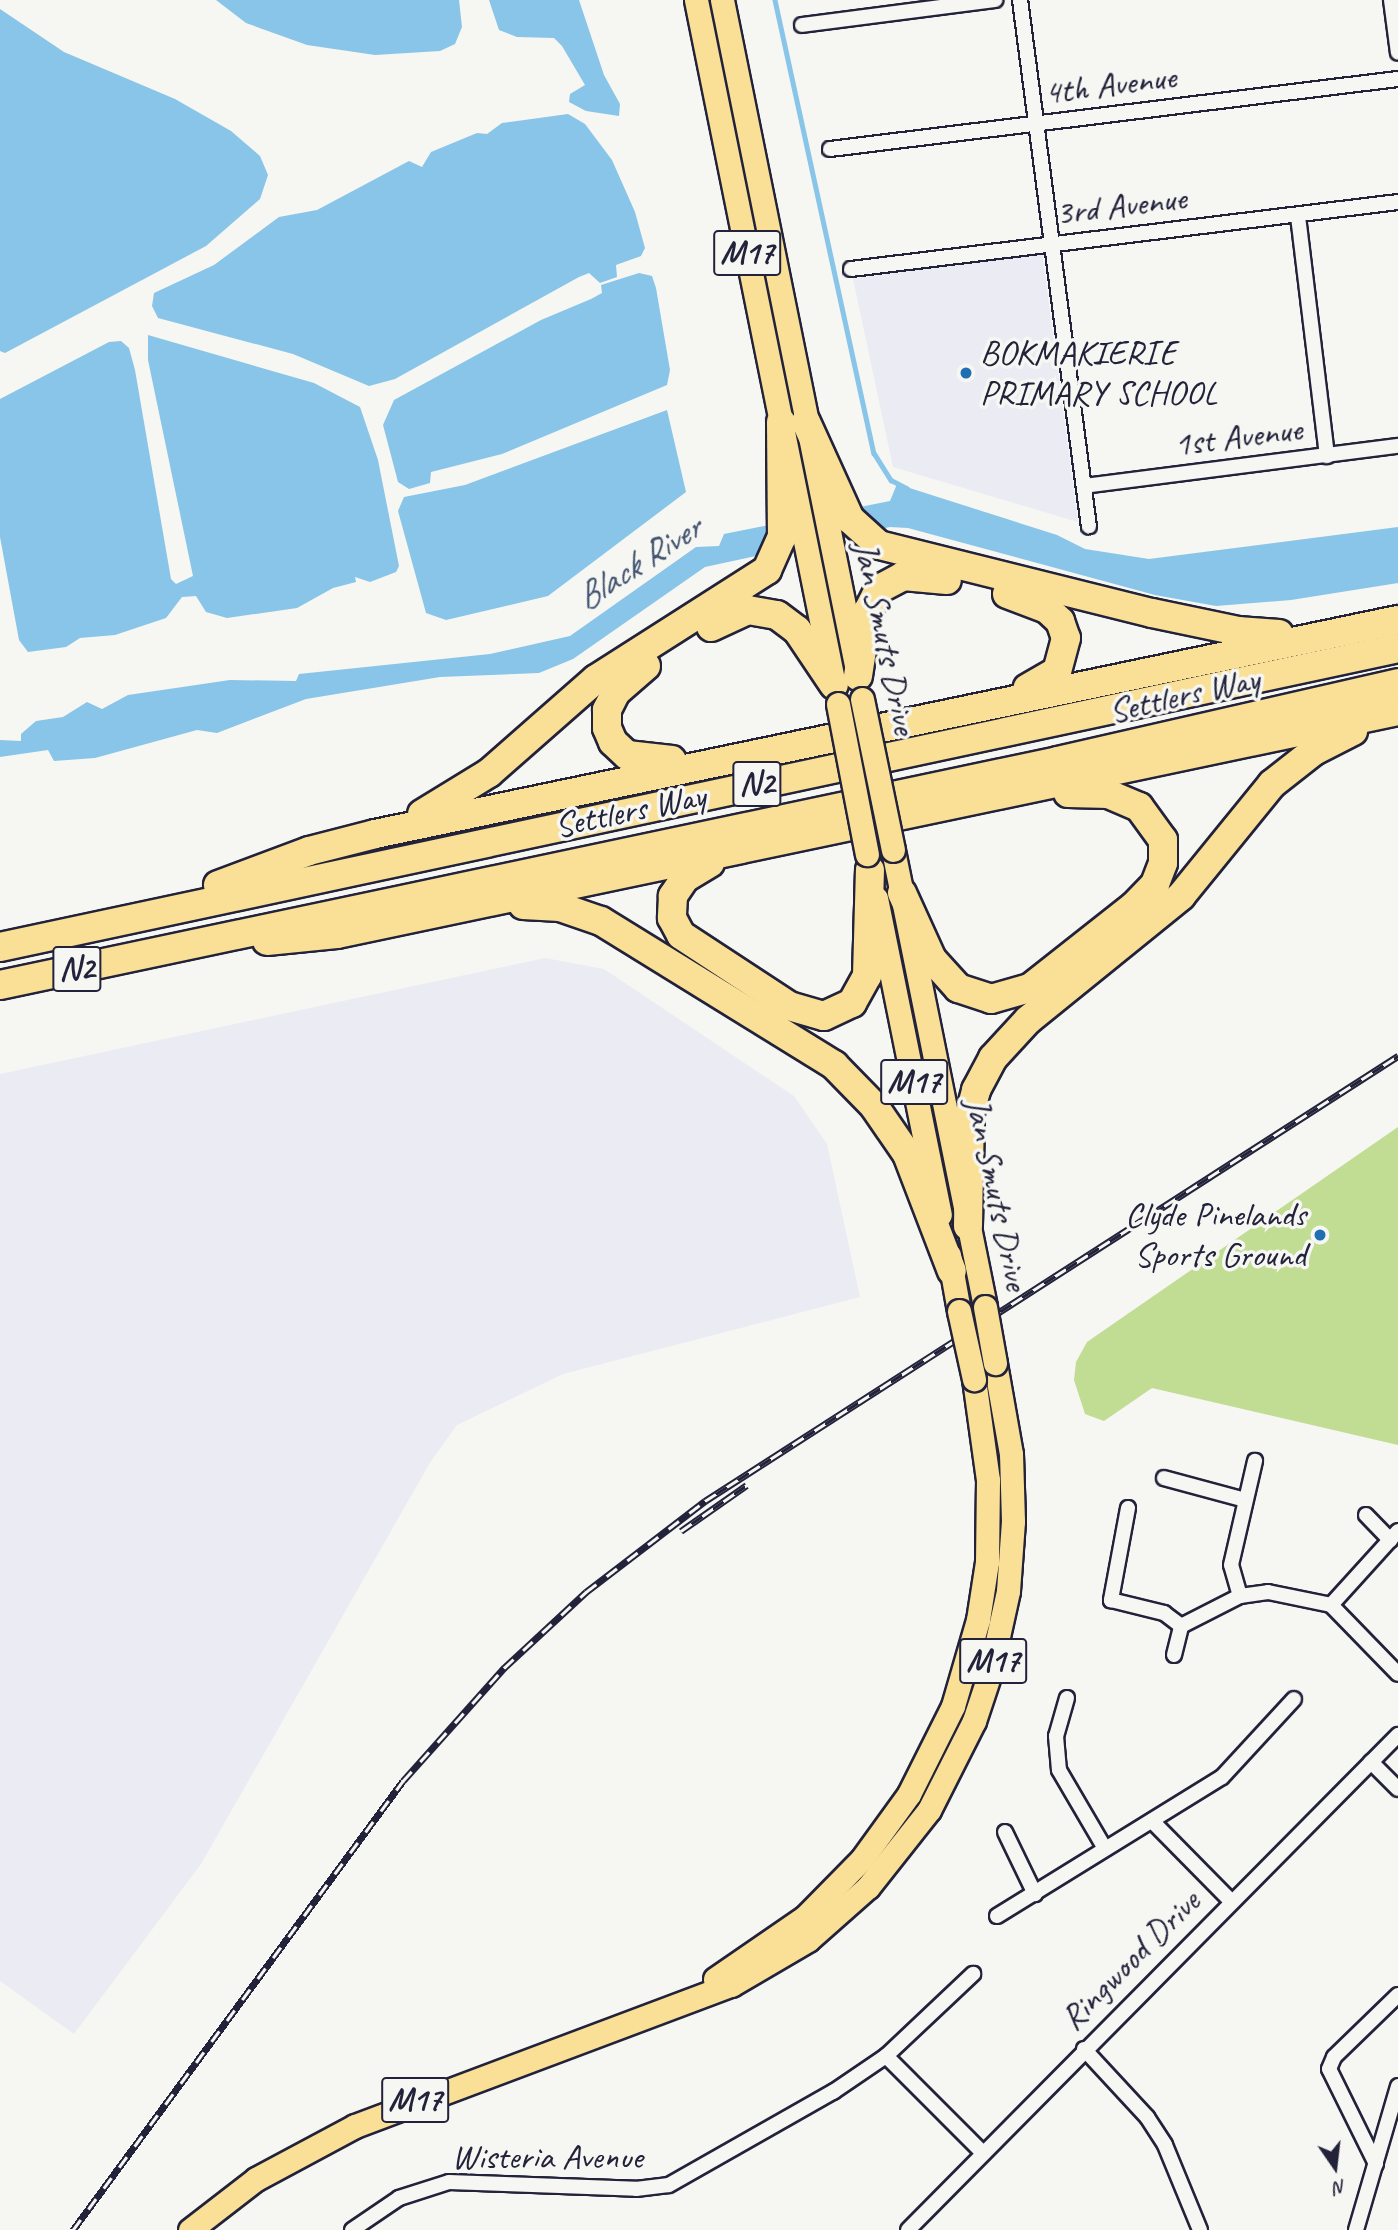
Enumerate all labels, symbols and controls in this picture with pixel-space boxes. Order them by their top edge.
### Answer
street label: 4th Avenue [1042,56,1178,114]
street label: 3rd Avenue [1053,177,1189,235]
road number: M17 [712,224,782,282]
place label: BOKMAKIERIE PRIMARY SCHOOL [980,332,1218,414]
marker: BOKMAKIERIE PRIMARY SCHOOL [958,365,974,381]
street label: 1st Avenue [1172,408,1304,466]
water label: Black River [566,506,710,620]
street label: Jan Smuts Drive [844,539,926,737]
street label: Settlers Way [1105,657,1263,733]
road number: N2 [731,754,783,814]
street label: Settlers Way [551,775,709,847]
road number: N2 [51,939,103,998]
road number: M17 [879,1052,949,1112]
street label: Jan Smuts Drive [956,1095,1038,1293]
place label: Clyde Pinelands Sports Ground [1126,1194,1306,1276]
marker: Clyde Pinelands Sports Ground [1312,1227,1328,1243]
road number: M17 [958,1632,1028,1690]
street label: Ringwood Drive [1051,1881,1209,2039]
road number: M17 [380,2070,450,2130]
north arrow [1300,2132,1370,2202]
street label: Wisteria Avenue [451,2136,643,2178]
text: N [1331,2174,1349,2200]

